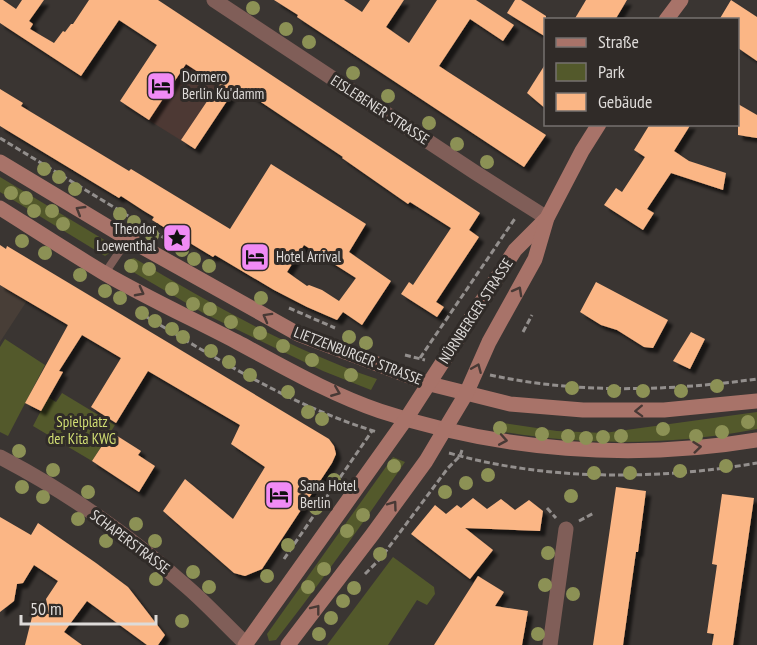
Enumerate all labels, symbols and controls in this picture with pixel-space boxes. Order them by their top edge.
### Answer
legend [544,18,739,126]
text: Straße [598,30,639,53]
text: Park [598,60,625,83]
place label: Dormero Berlin Ku'damm [182,67,264,103]
hotel icon: Dormero Berlin Ku'damm [145,70,177,102]
street label: EISLEBENER STRASSE [327,71,433,149]
text: Gebäude [598,90,652,113]
one-way arrow [76,206,86,218]
place label: Theodor Loewenthal [96,219,157,255]
place icon: Theodor Loewenthal [161,222,193,254]
hotel icon: Hotel Arrival [239,241,271,273]
place label: Hotel Arrival [276,247,341,266]
street label: NÜRNBERGER STRASSE [434,254,517,367]
one-way arrow [134,285,145,296]
one-way arrow [511,286,522,297]
one-way arrow [263,313,274,324]
street label: LIETZENBURGER STRASSE [291,322,425,389]
one-way arrow [470,363,482,374]
one-way arrow [330,385,341,397]
one-way arrow [635,405,644,418]
park label: Spielplatz der Kita KWG [48,412,116,448]
one-way arrow [498,433,508,446]
one-way arrow [693,441,702,454]
place label: Sana Hotel Berlin [300,476,357,512]
hotel icon: Sana Hotel Berlin [263,479,295,511]
one-way arrow [386,501,397,512]
street label: SCHAPERSTRASSE [87,505,174,578]
scale bar [21,588,156,626]
text: 50 m [30,597,62,620]
one-way arrow [308,604,319,615]

